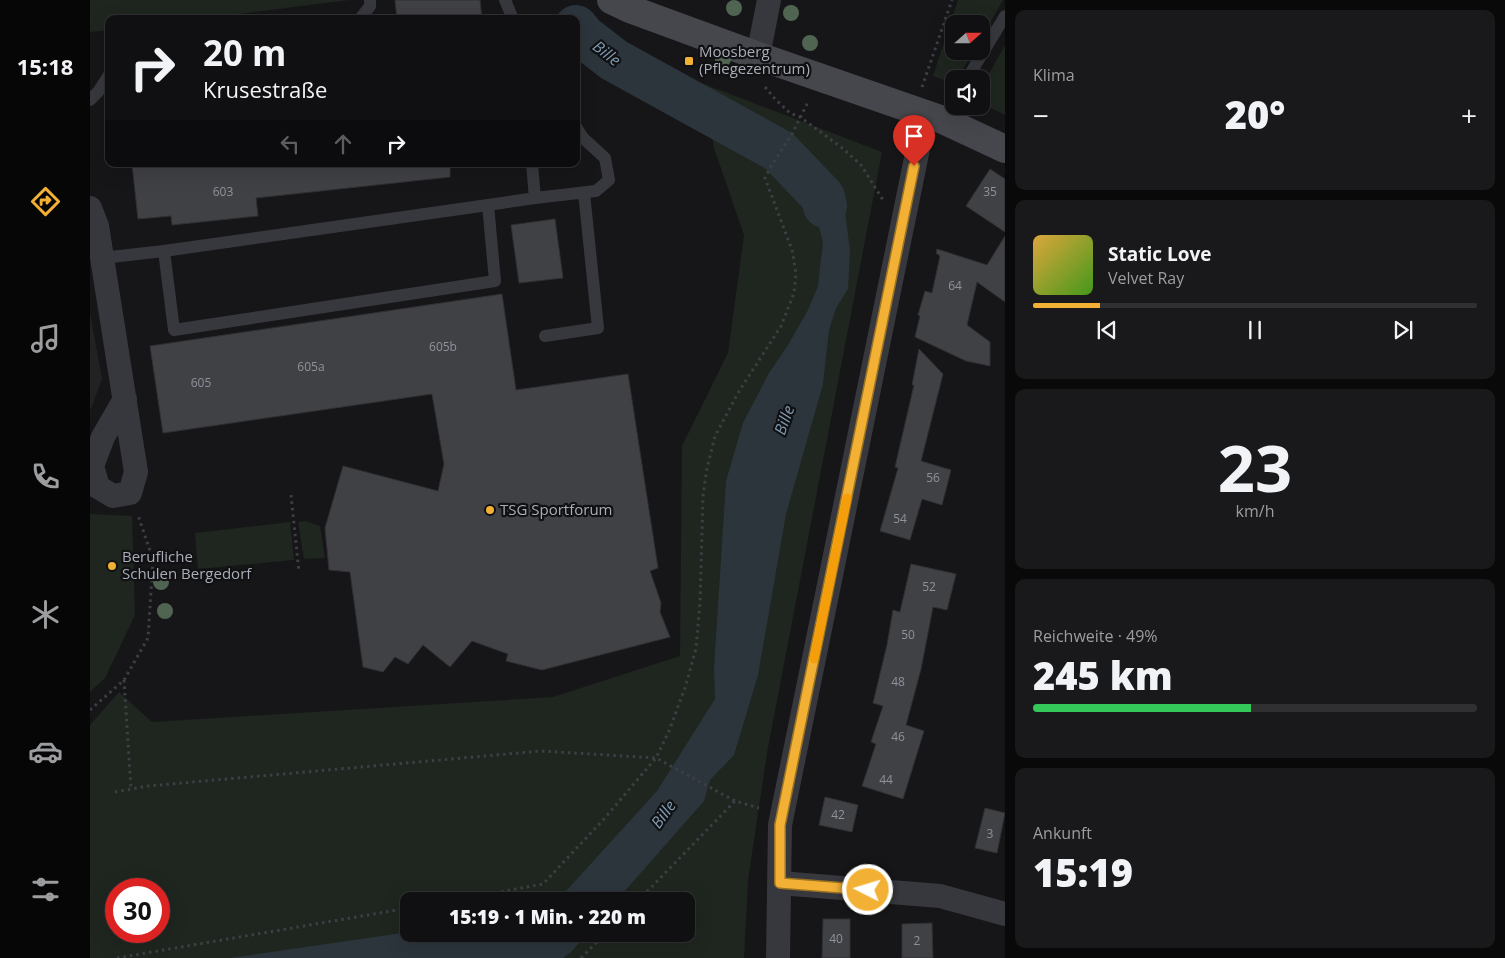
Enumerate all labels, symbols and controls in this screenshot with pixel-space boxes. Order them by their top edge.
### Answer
north arrow [945,15,990,60]
map controls [945,15,990,115]
text: 20 m [203,29,286,76]
icon: right [120,35,185,100]
water label: Bille [589,35,625,71]
place label: Moosberg (Pflegezentrum) [699,41,810,78]
text: 15:18 [17,51,73,81]
marker: Moosberg (Pflegezentrum) [683,55,695,67]
text: Klima [1033,64,1075,86]
button: sound [945,70,990,115]
text: Krusestraße [203,74,327,104]
text: 20° [1225,88,1285,140]
text: − [1033,96,1049,134]
text: + [1461,96,1477,134]
pin [893,115,935,166]
icon: arrive [900,122,928,150]
icon: left [276,130,304,158]
icon: ahead [329,130,357,158]
icon: right [382,130,410,158]
house number: 603 [213,183,233,200]
house number: 35 [983,183,997,200]
icon: directions [28,184,63,219]
text: Static Love [1108,241,1211,267]
text: Velvet Ray [1108,267,1184,289]
house number: 64 [948,277,962,294]
icon: previous [1093,316,1121,344]
icon: pause [1241,316,1269,344]
icon: next [1389,316,1417,344]
icon: music [28,321,63,356]
house number: 605b [429,338,457,355]
house number: 605a [297,358,325,375]
house number: 605 [191,374,211,391]
water label: Bille [769,402,799,438]
text: 23 [1218,423,1292,511]
icon: phone [28,459,63,494]
house number: 56 [926,469,940,486]
place label: TSG Sportforum [500,499,612,519]
text: km/h [1236,500,1274,522]
marker: TSG Sportforum [484,504,496,516]
house number: 54 [893,510,907,527]
place label: Berufliche Schulen Bergedorf [122,546,252,583]
marker: Berufliche Schulen Bergedorf [106,560,118,572]
house number: 52 [922,578,936,595]
icon: climate [28,597,63,632]
text: Reichweite · 49% [1033,625,1158,647]
house number: 50 [901,626,915,643]
text: 245 km [1033,649,1173,701]
house number: 48 [891,673,905,690]
house number: 46 [891,728,905,745]
icon: car [28,734,63,769]
house number: 44 [879,771,893,788]
water label: Bille [645,796,681,832]
house number: 42 [831,806,845,823]
text: Ankunft [1033,822,1092,844]
house number: 3 [987,825,994,842]
text: 15:19 [1033,846,1133,898]
position arrow [841,863,893,915]
icon: filters [28,872,63,907]
speed limit sign: 30 [105,878,170,943]
text: 15:19 · 1 Min. · 220 m [449,904,646,930]
house number: 40 [829,930,843,947]
house number: 2 [914,932,921,949]

